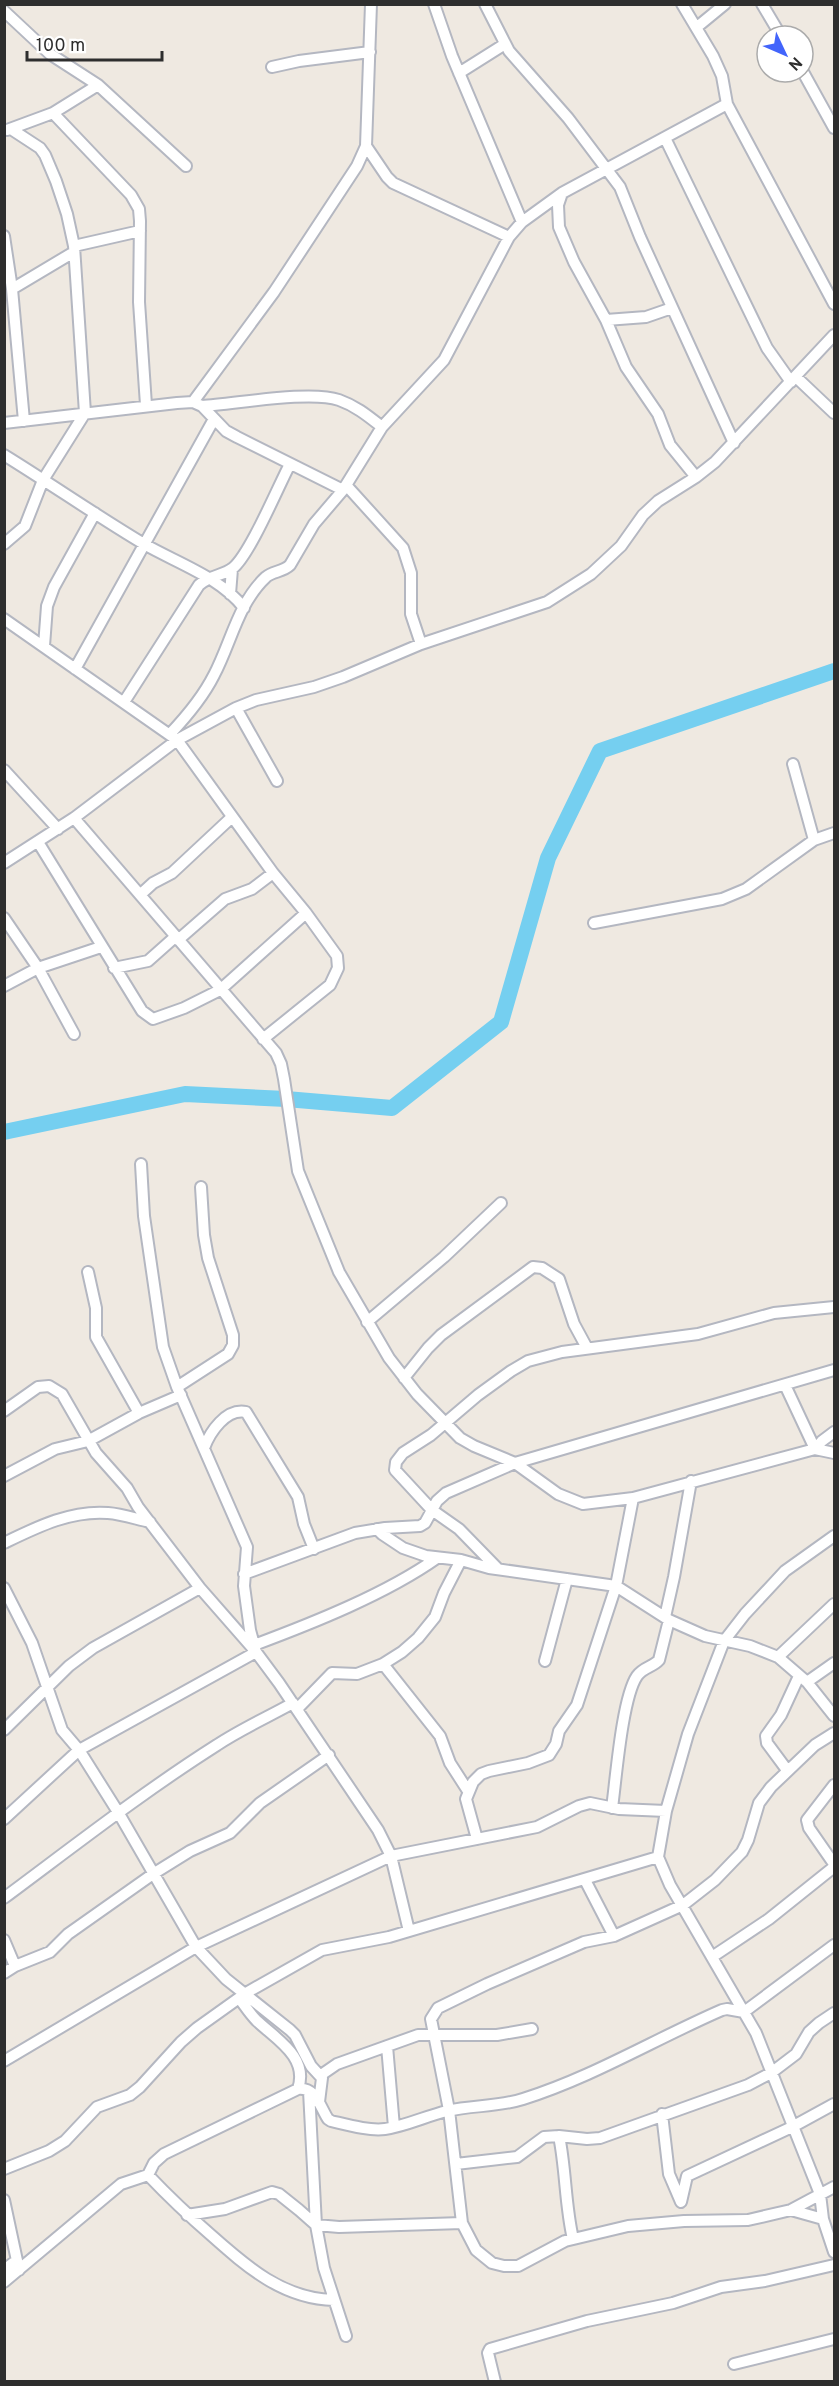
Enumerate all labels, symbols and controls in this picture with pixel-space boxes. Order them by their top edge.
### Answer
scale bar [27,24,162,62]
north arrow [755,24,815,84]
text: 100 m [36,35,85,58]
text: N [783,52,806,74]

